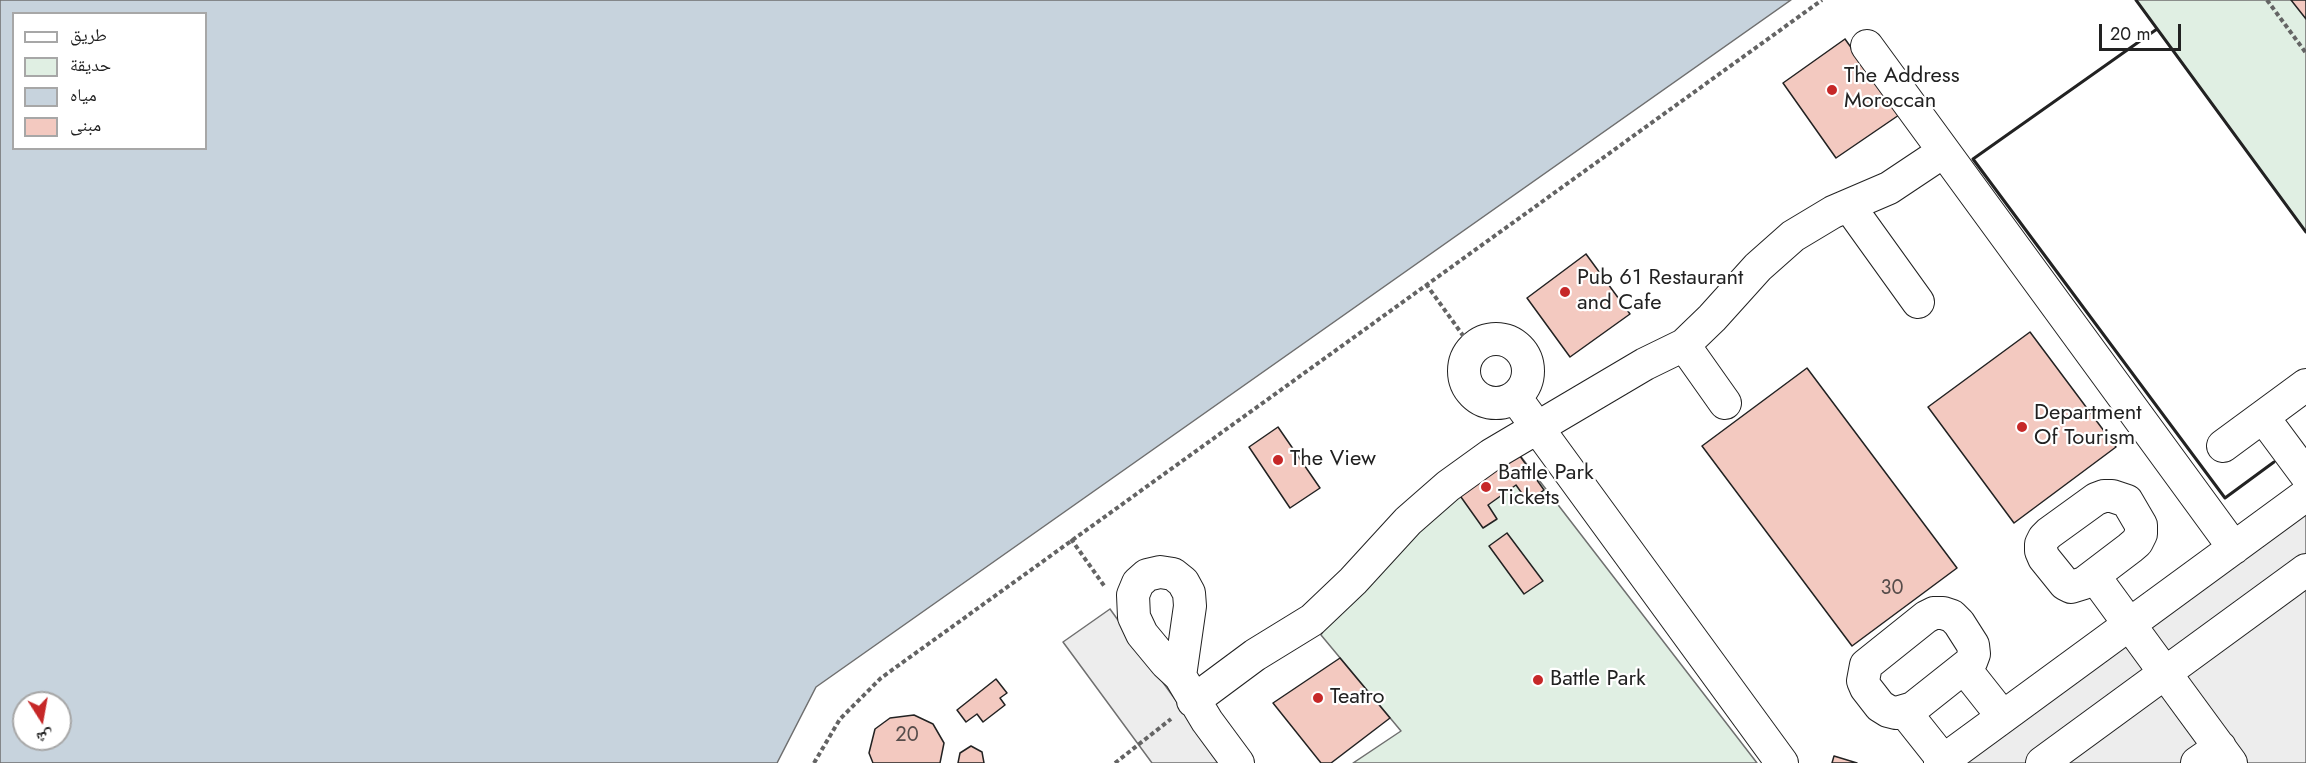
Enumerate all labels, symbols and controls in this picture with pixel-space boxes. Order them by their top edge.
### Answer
legend [12,12,207,150]
scale bar [2102,12,2184,50]
text: 20 m [2110,21,2150,47]
text: طريق [70,22,107,48]
text: حديقة [70,52,111,78]
place label: The Address Moroccan [1844,64,1960,116]
text: مياه [70,82,97,108]
marker: The Address Moroccan [1825,83,1839,97]
text: مبنى [70,112,101,138]
place label: Pub 61 Restaurant and Cafe [1577,266,1743,318]
marker: Pub 61 Restaurant and Cafe [1558,285,1572,299]
place label: Department Of Tourism [2034,401,2142,452]
marker: Department Of Tourism [2015,420,2029,434]
place label: The View [1290,447,1376,473]
marker: The View [1271,453,1285,467]
place label: Battle Park Tickets [1498,461,1594,512]
marker: Battle Park Tickets [1479,480,1493,494]
house number: 30 [1881,577,1903,601]
place label: Battle Park [1550,667,1646,693]
marker: Battle Park [1531,673,1545,687]
place label: Teatro [1330,685,1384,711]
north arrow [12,691,72,751]
marker: Teatro [1311,691,1325,705]
text: ش [35,724,56,750]
house number: 20 [895,724,919,748]

